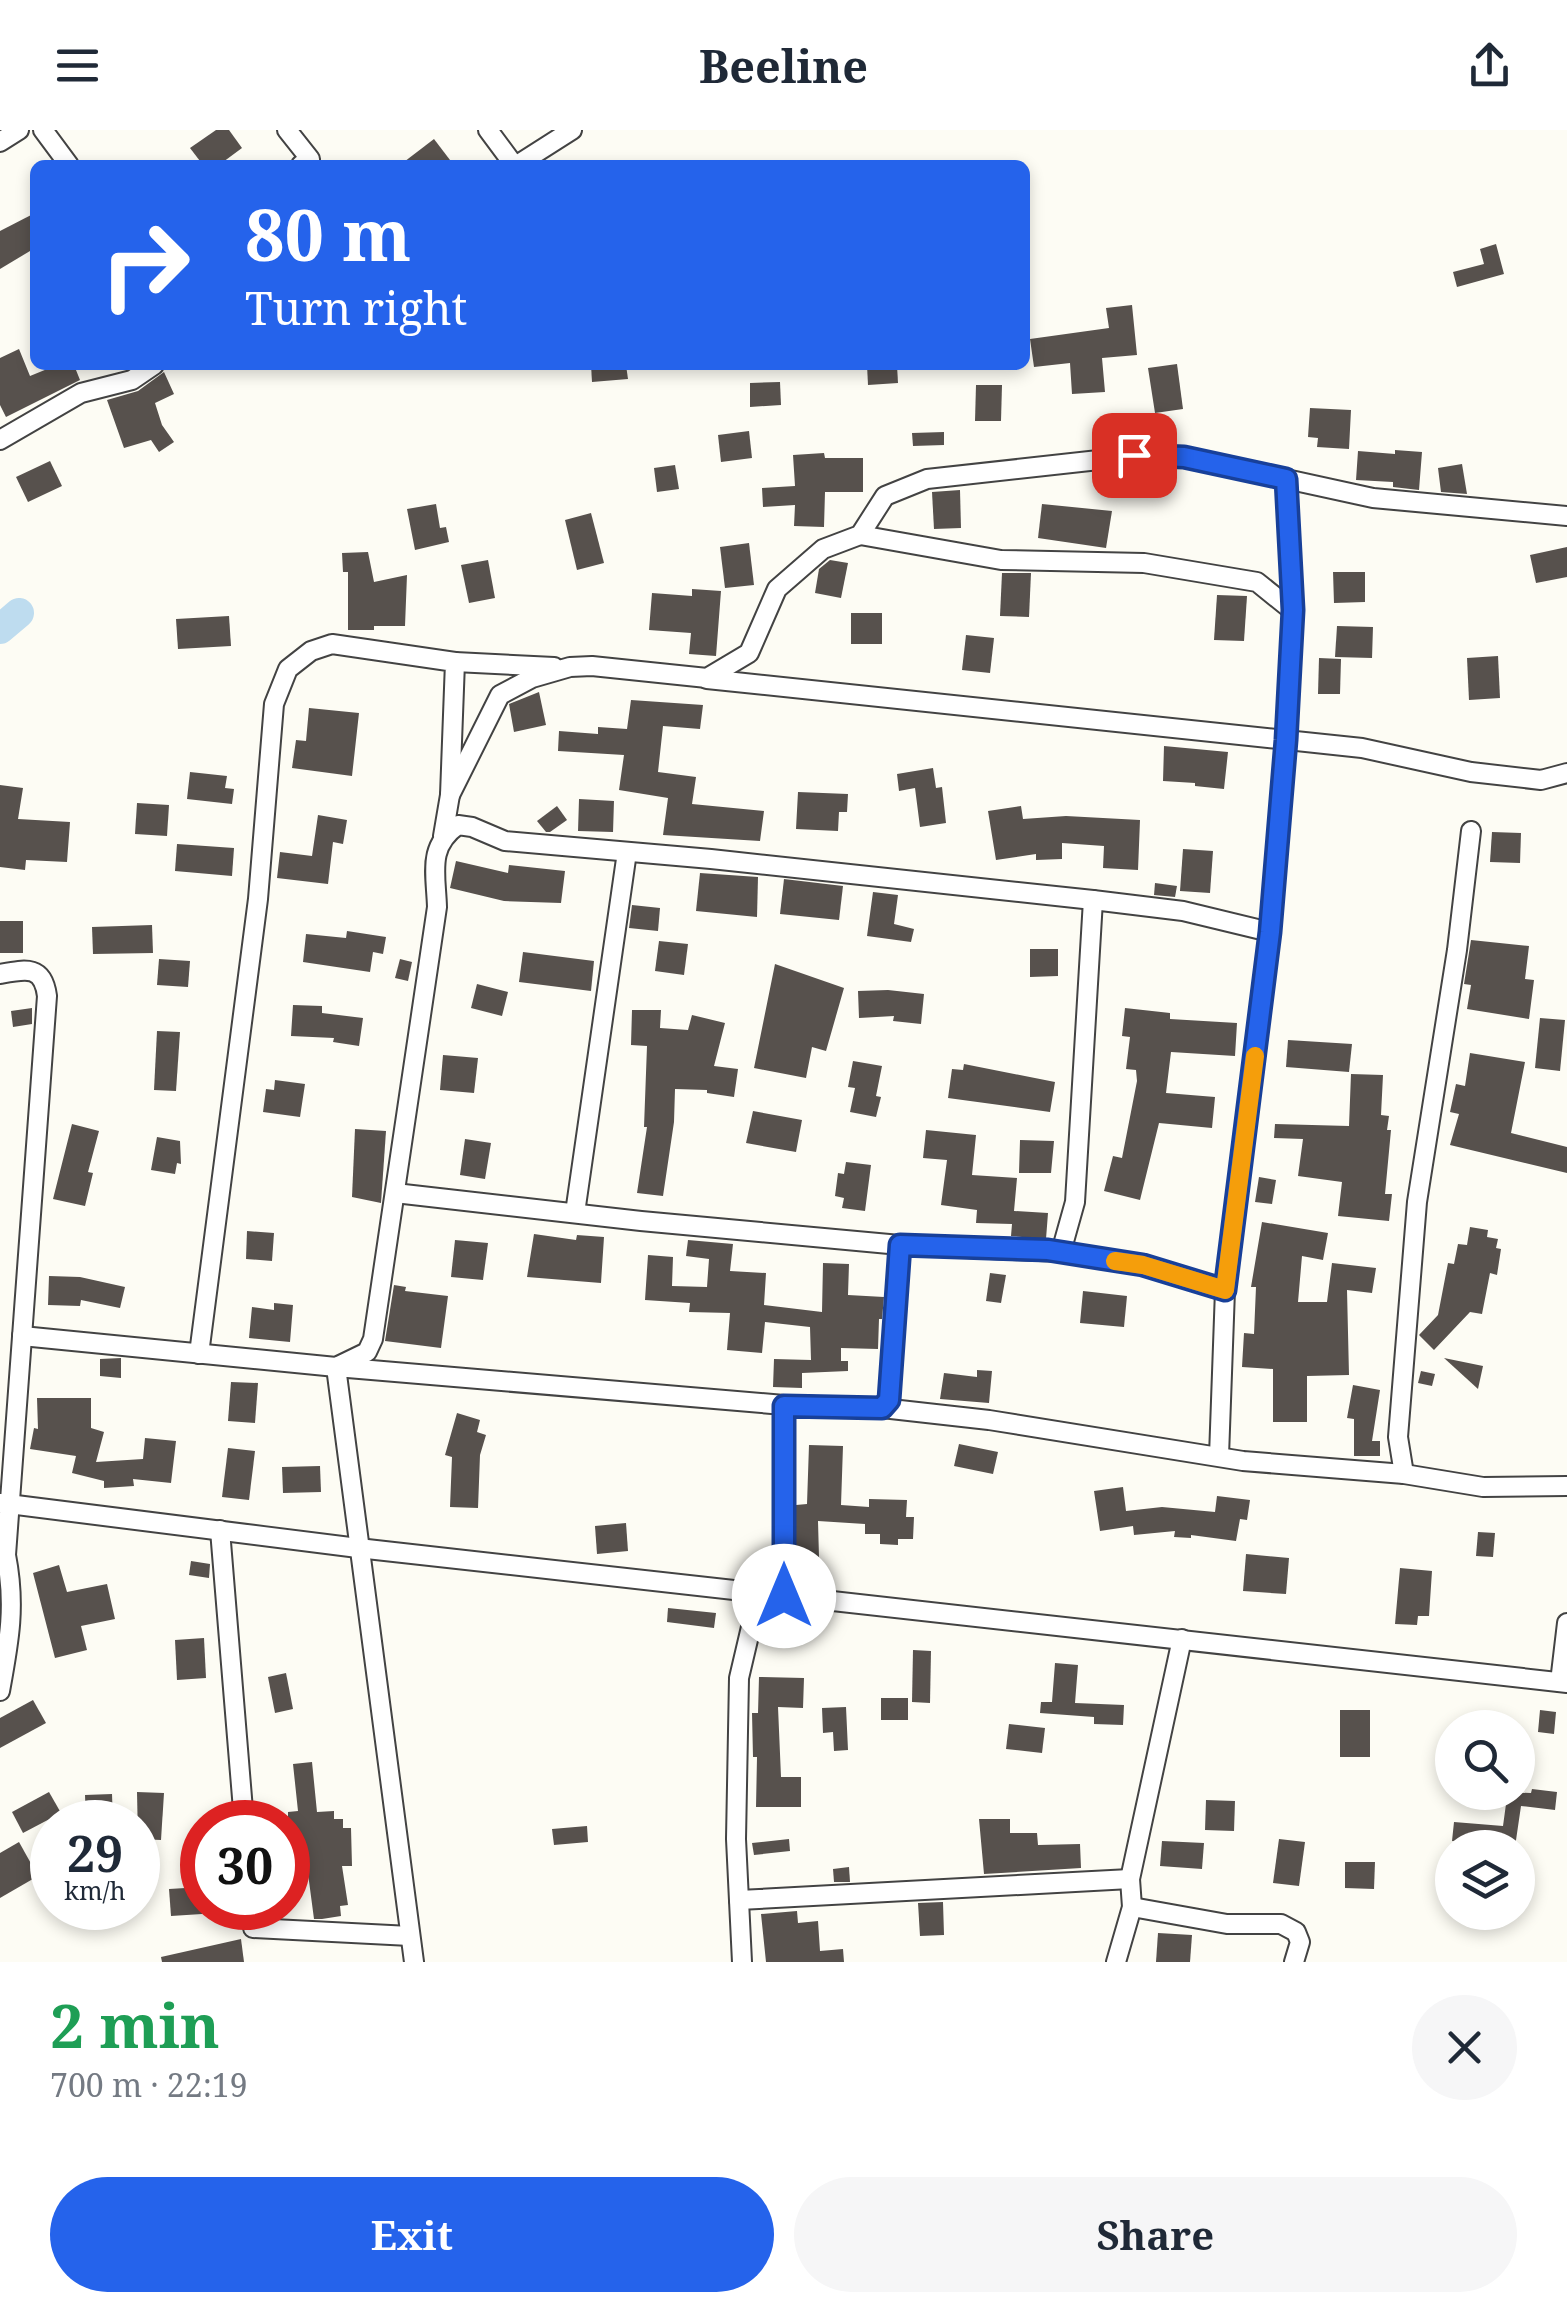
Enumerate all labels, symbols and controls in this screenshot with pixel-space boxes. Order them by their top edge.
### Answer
text: Beeline [699,35,868,96]
icon: menu [50,38,105,93]
icon: share [1462,38,1517,93]
text: 80 m [245,186,411,282]
icon: right [80,200,210,330]
text: Turn right [245,277,467,338]
pin [1092,413,1177,498]
icon: arrive [1107,428,1162,483]
position arrow [732,1544,836,1648]
map controls [1435,1710,1535,1930]
button: search [1435,1710,1535,1810]
speed limit sign: 30 [180,1800,310,1930]
text: 29 [67,1819,123,1887]
button: layers [1435,1830,1535,1930]
text: km/h [64,1873,126,1907]
text: 2 min [50,1984,220,2066]
button: close [1412,1995,1517,2100]
text: 700 m · 22:19 [50,2063,248,2106]
button: Exit [50,2177,774,2292]
button: Share [794,2177,1517,2292]

